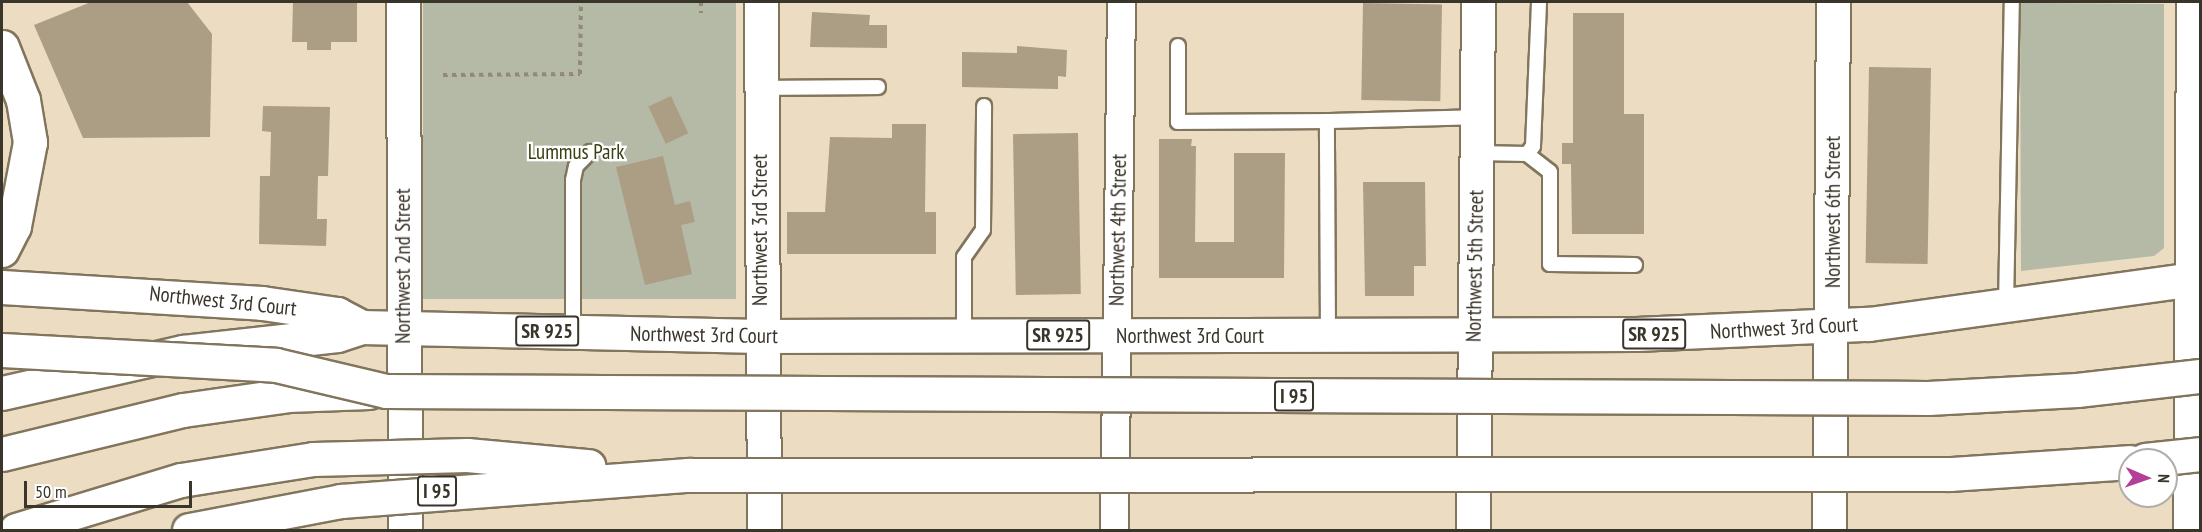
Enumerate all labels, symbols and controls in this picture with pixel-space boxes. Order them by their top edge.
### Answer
street label: Northwest 6th Street [1820,136,1846,288]
park label: Lummus Park [528,139,624,165]
street label: Northwest 3rd Street [747,154,773,306]
street label: Northwest 4th Street [1104,154,1132,306]
street label: Northwest 2nd Street [390,188,416,344]
street label: Northwest 5th Street [1461,190,1489,342]
street label: Northwest 3rd Court [148,281,298,321]
street label: Northwest 3rd Court [1710,312,1858,344]
road number: SR 925 [514,314,580,348]
road number: SR 925 [1621,317,1687,351]
road number: SR 925 [1025,318,1091,352]
street label: Northwest 3rd Court [630,321,778,349]
street label: Northwest 3rd Court [1116,323,1264,349]
road number: I 95 [1273,379,1315,413]
north arrow [2118,448,2178,508]
scale bar [27,469,195,507]
road number: I 95 [416,474,458,508]
text: N [2154,474,2174,483]
text: 50 m [35,480,67,503]

